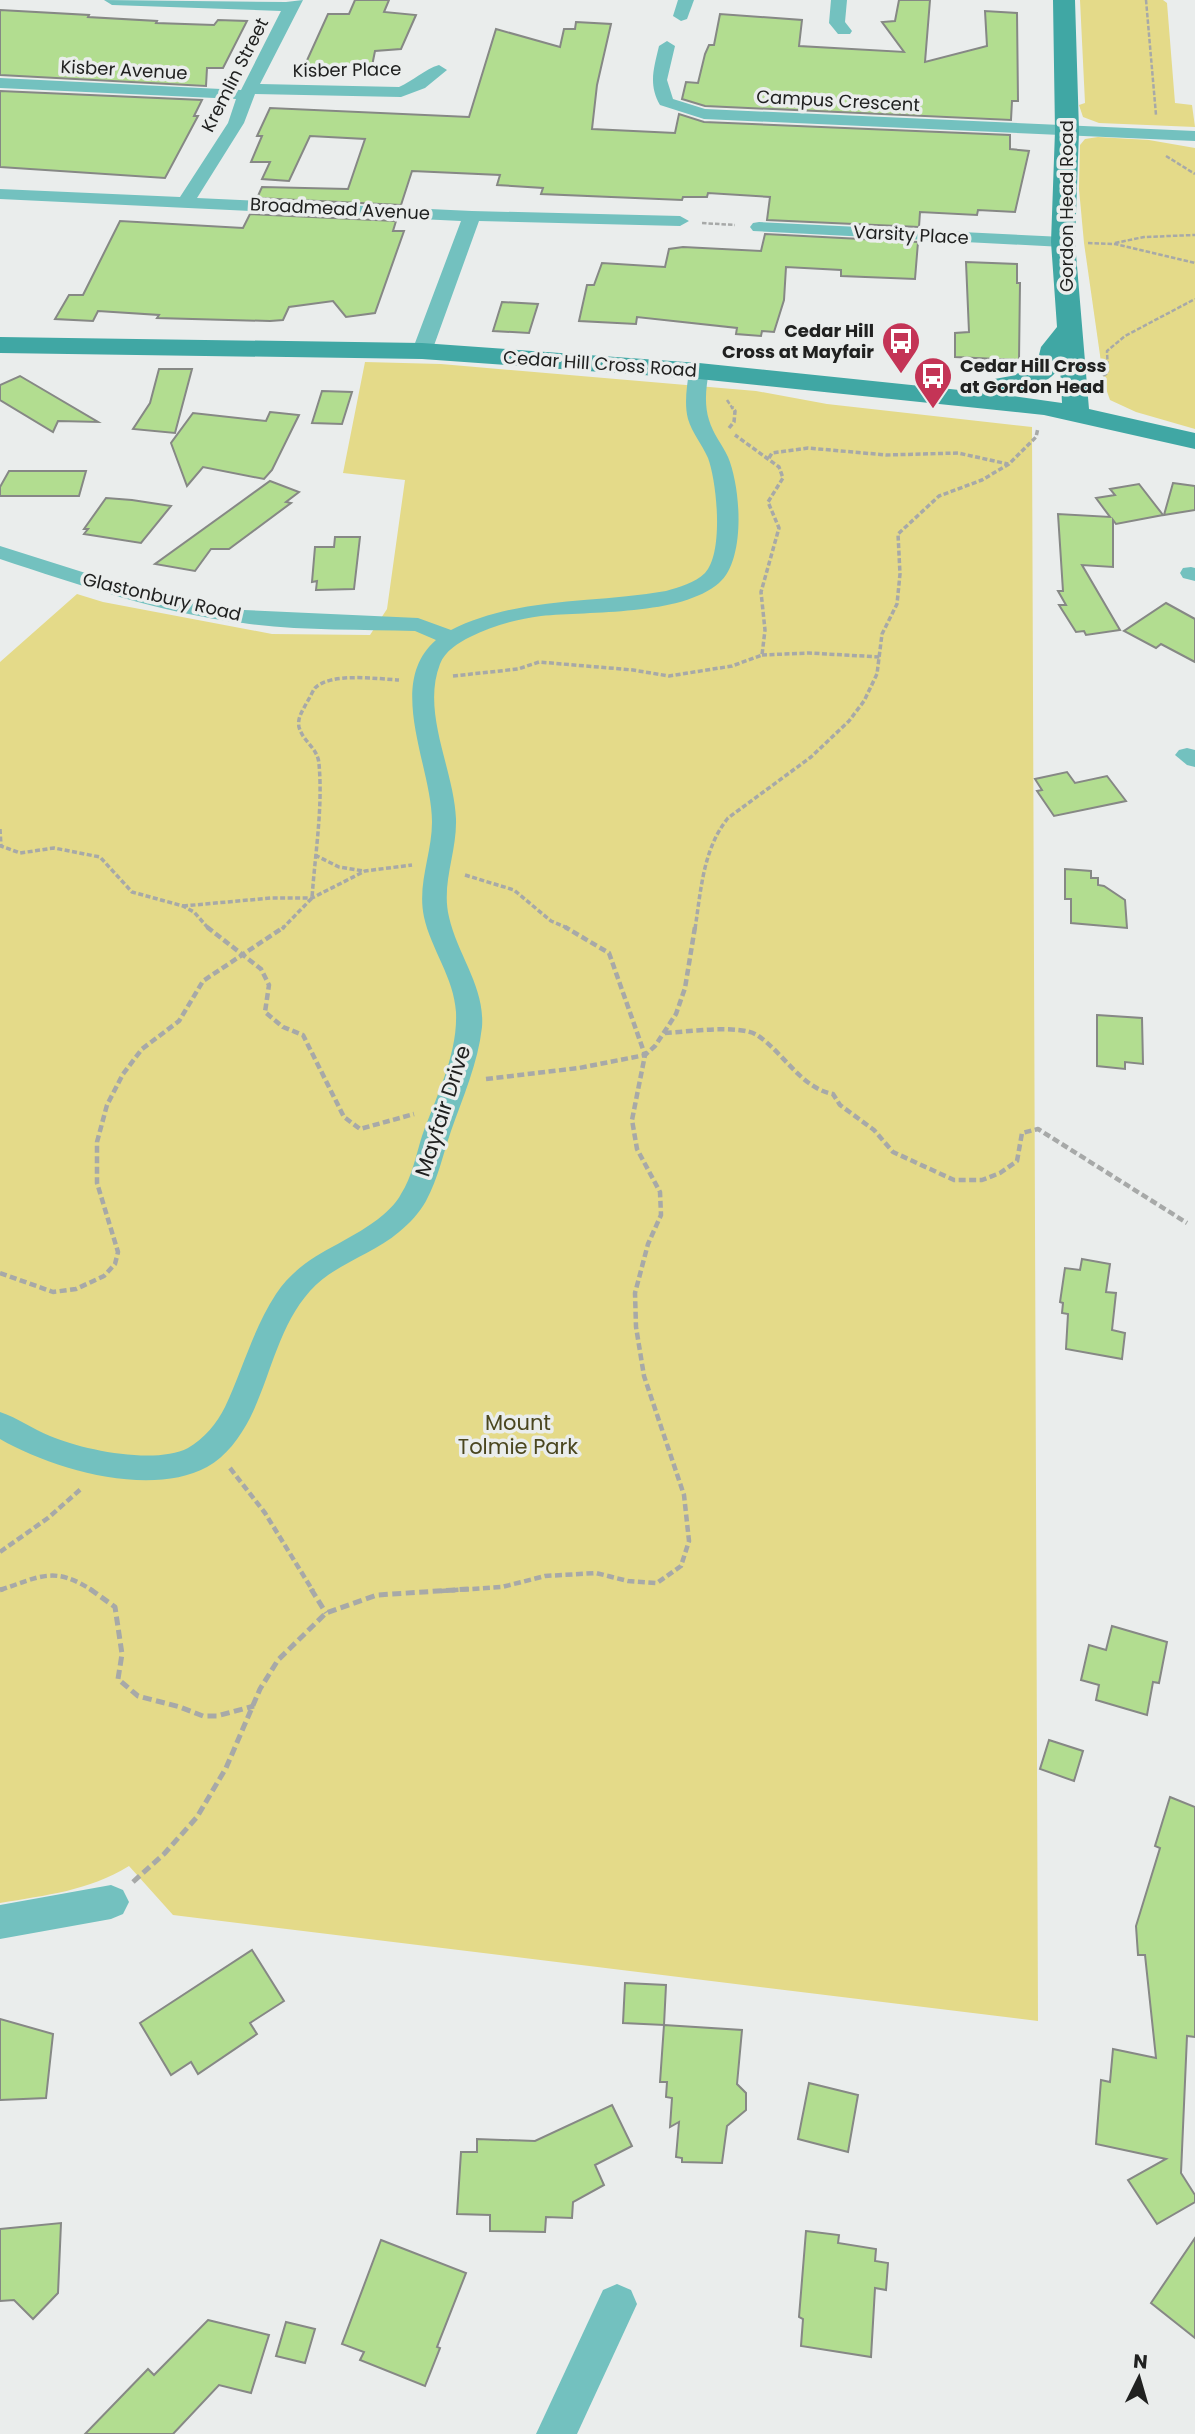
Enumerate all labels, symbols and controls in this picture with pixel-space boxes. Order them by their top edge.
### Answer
street label: Kremlin Street [195,13,274,136]
street label: Kisber Avenue [60,54,188,85]
street label: Kisber Place [293,56,401,83]
street label: Campus Crescent [756,84,920,117]
street label: Gordon Head Road [1054,120,1079,292]
street label: Broadmead Avenue [249,191,431,226]
street label: Varsity Place [853,219,969,250]
place label: Cedar Hill Cross at Mayfair [722,318,874,364]
bus stop icon: Cedar Hill Cross at Mayfair [880,320,922,375]
street label: Cedar Hill Cross Road [502,344,698,383]
place label: Cedar Hill Cross at Gordon Head [960,353,1107,399]
bus stop icon: Cedar Hill Cross at Gordon Head [912,355,954,410]
street label: Glastonbury Road [81,566,244,627]
street label: Mayfair Drive [408,1041,477,1180]
park label: Mount Tolmie Park [458,1408,578,1461]
north arrow [1104,2343,1174,2413]
text: N [1132,2347,1149,2376]

